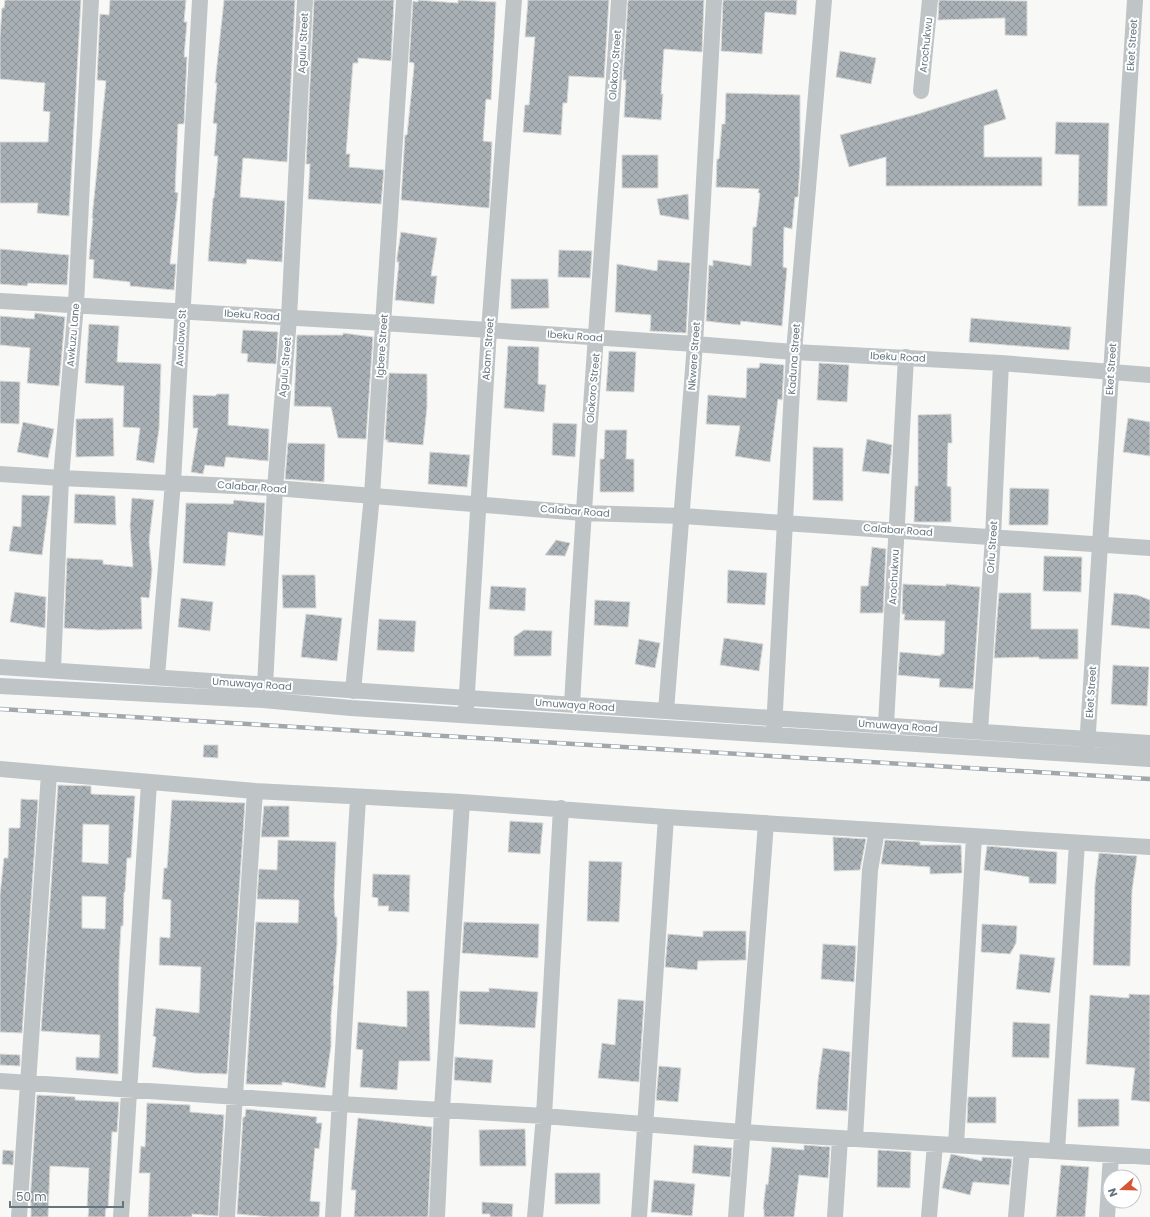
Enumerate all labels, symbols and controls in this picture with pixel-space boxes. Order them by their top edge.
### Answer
street label: Agulu Street [294,12,312,74]
street label: Arochukwu [916,17,936,73]
street label: Eket Street [1123,18,1141,71]
street label: Olokoro Street [605,29,625,101]
street label: Awkuzu Lane [63,303,83,367]
street label: Ibeku Road [224,306,280,324]
street label: Awolowo St [172,309,190,367]
street label: Igbere Street [372,313,392,378]
street label: Abam Street [478,317,498,381]
street label: Nkwere Street [684,321,704,391]
street label: Kaduna Street [784,323,804,395]
street label: Ibeku Road [547,327,603,345]
street label: Agulu Street [275,336,295,398]
street label: Eket Street [1102,342,1120,395]
street label: Ibeku Road [870,348,926,366]
street label: Olokoro Street [582,352,604,424]
street label: Calabar Road [217,477,287,497]
street label: Calabar Road [540,501,610,521]
street label: Calabar Road [863,520,933,540]
street label: Orlu Street [983,520,1001,574]
street label: Arochukwu [885,549,903,605]
street label: Eket Street [1082,665,1100,718]
street label: Umuwaya Road [212,674,292,694]
street label: Umuwaya Road [535,695,615,715]
street label: Umuwaya Road [858,716,938,736]
north arrow [1102,1169,1142,1209]
scale bar [10,1183,123,1209]
text: N [1104,1186,1122,1199]
text: 50 m [16,1188,47,1205]

